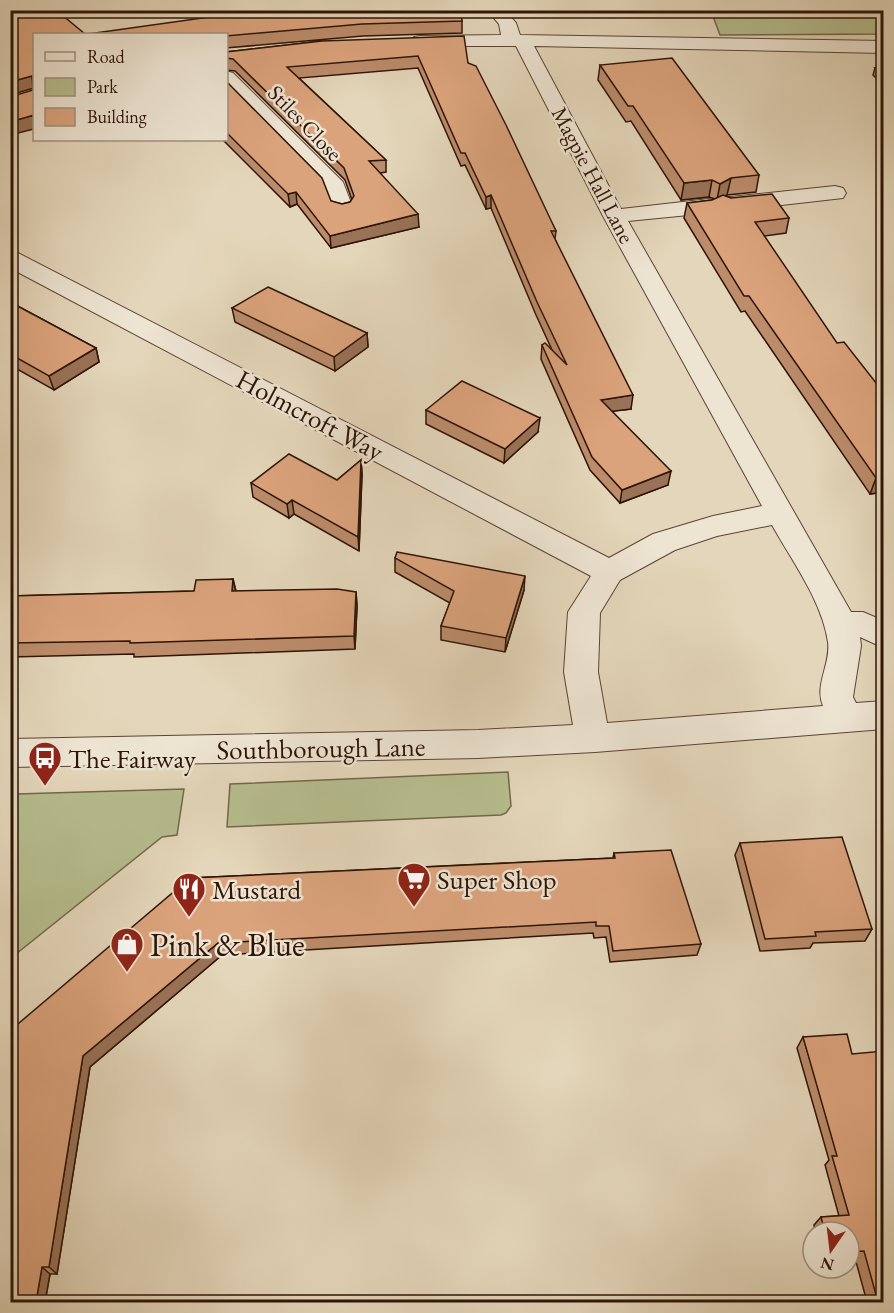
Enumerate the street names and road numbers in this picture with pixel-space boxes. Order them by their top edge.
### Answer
street label: Stiles Close [261,79,349,168]
street label: Magpie Hall Lane [545,102,641,249]
street label: Holmcroft Way [230,361,390,469]
street label: Southborough Lane [216,729,426,767]

